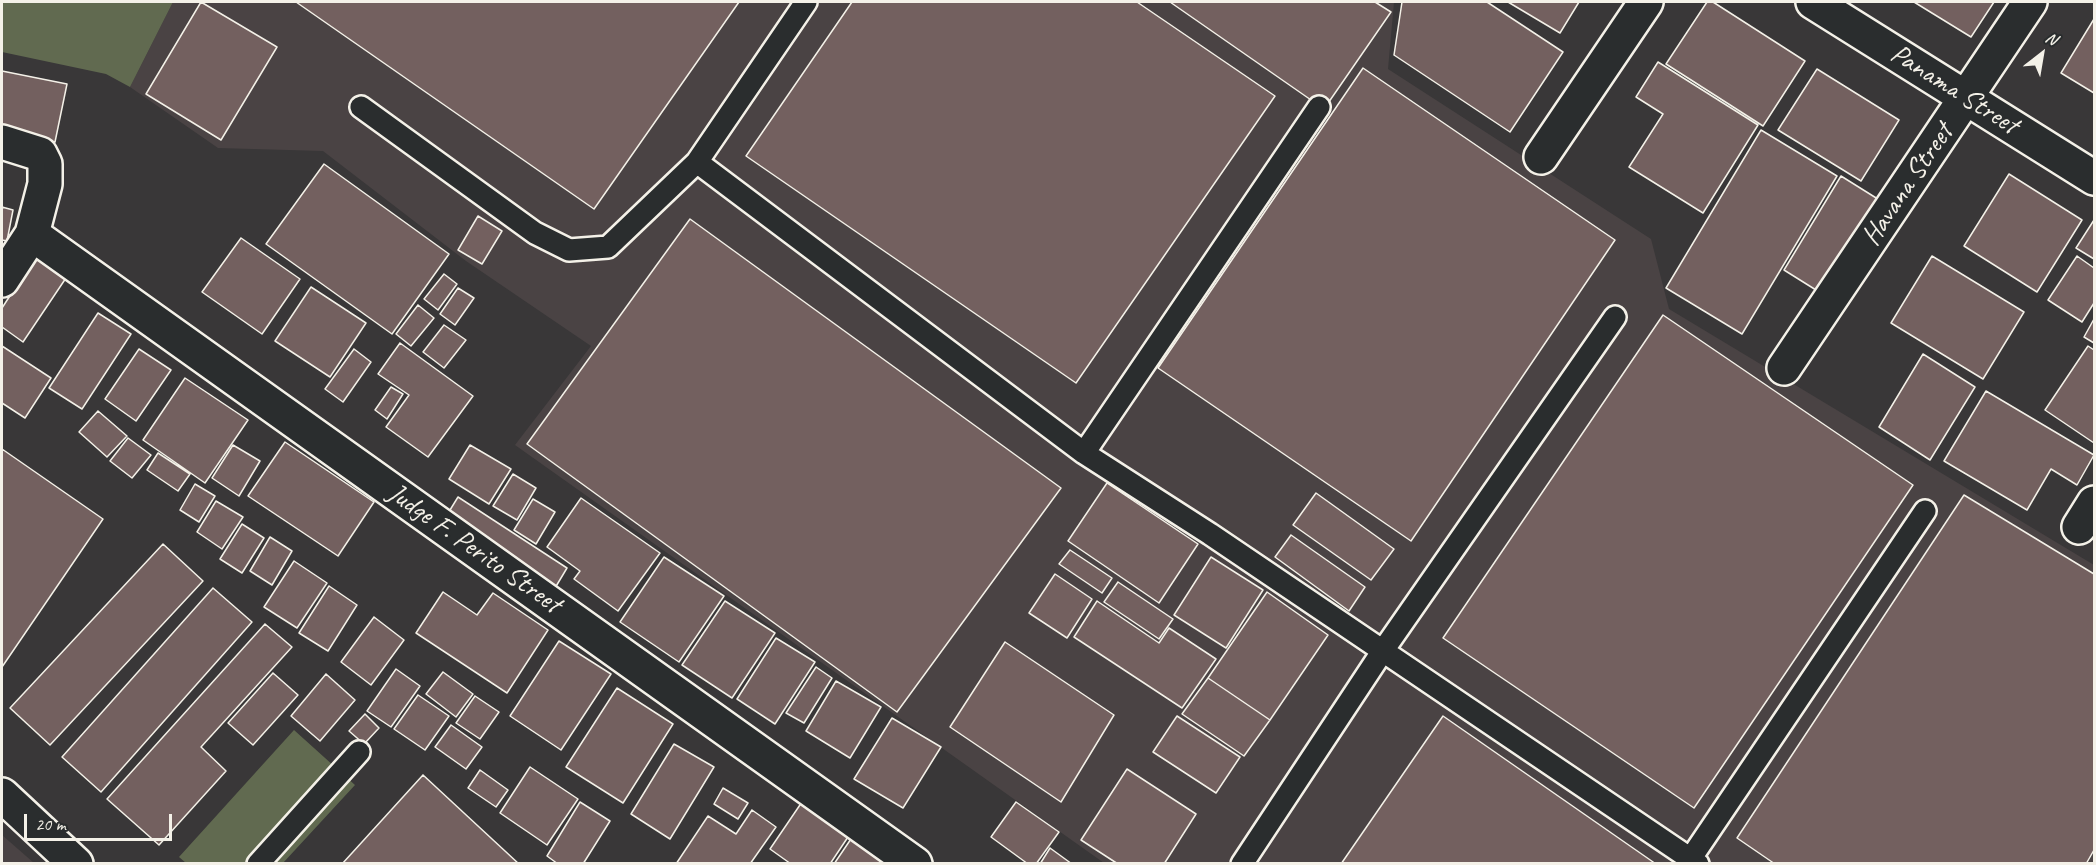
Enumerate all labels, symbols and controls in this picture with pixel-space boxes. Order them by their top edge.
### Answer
north arrow [2012,24,2072,84]
text: N [2042,27,2061,50]
street label: Panama Street [1884,38,2024,142]
street label: Havana Street [1855,118,1961,252]
street label: Judge F. Perito Street [381,477,567,621]
scale bar [27,802,176,840]
text: 20 m [35,813,66,835]

